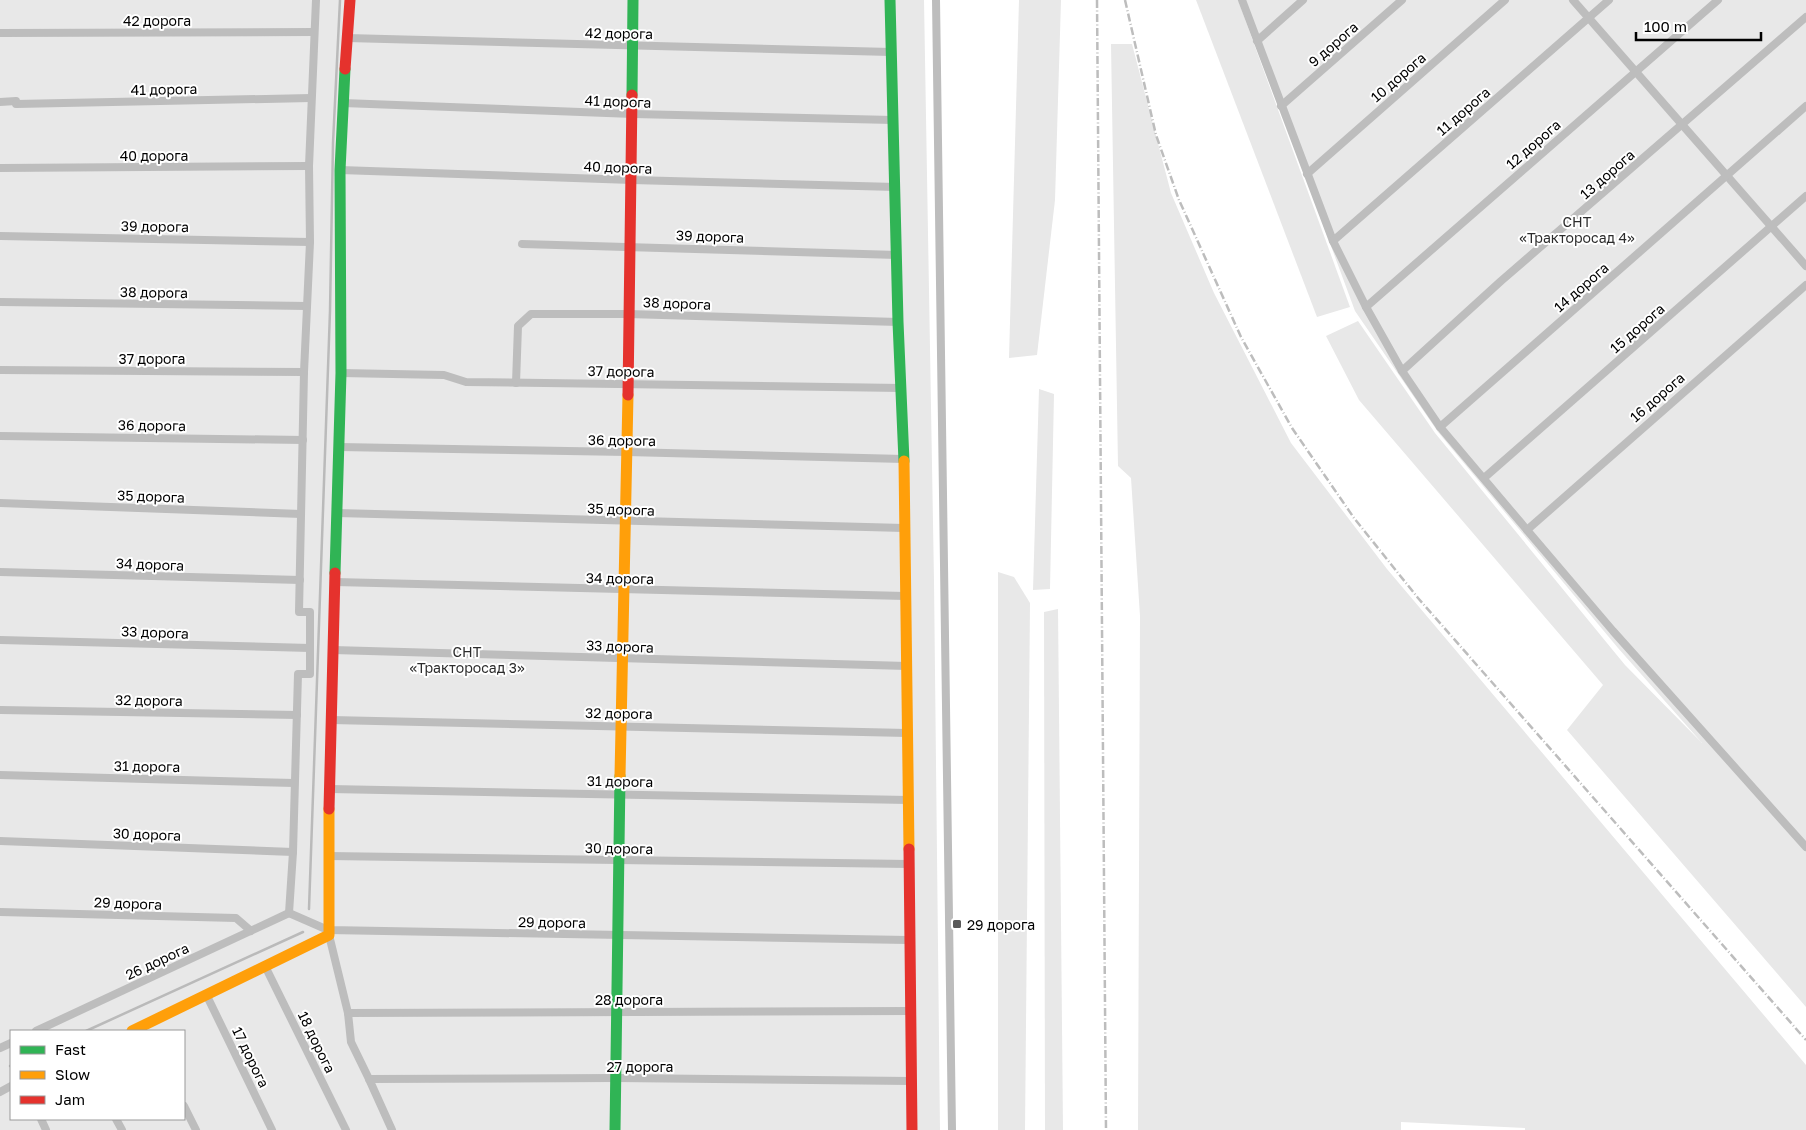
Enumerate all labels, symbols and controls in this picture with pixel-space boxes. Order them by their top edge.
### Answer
scale bar [1636,10,1761,42]
street label: 42 дорога [123,12,191,29]
text: 100 m [1644,17,1687,35]
street label: 9 дорога [1305,18,1361,70]
street label: 42 дорога [585,24,653,42]
street label: 10 дорога [1367,49,1429,105]
street label: 41 дорога [130,80,198,98]
street label: 11 дорога [1433,83,1493,139]
street label: 41 дорога [584,91,652,111]
street label: 12 дорога [1502,116,1564,172]
street label: 13 дорога [1576,146,1638,202]
street label: 40 дорога [120,147,188,164]
street label: 40 дорога [583,157,653,177]
park label: СНТ «Тракторосад 4» [1519,213,1635,246]
street label: 39 дорога [121,217,189,235]
street label: 39 дорога [676,226,744,246]
street label: 14 дорога [1550,259,1612,315]
street label: 38 дорога [120,283,188,301]
street label: 38 дорога [643,293,711,313]
street label: 15 дорога [1606,300,1668,356]
street label: 37 дорога [118,350,186,367]
street label: 37 дорога [587,362,655,380]
street label: 16 дорога [1626,369,1688,425]
street label: 36 дорога [118,416,186,434]
street label: 36 дорога [588,431,656,449]
street label: 35 дорога [117,486,185,506]
street label: 35 дорога [587,499,655,519]
street label: 34 дорога [116,554,184,574]
street label: 34 дорога [586,569,654,587]
street label: 33 дорога [121,622,189,642]
street label: 33 дорога [586,636,654,656]
park label: СНТ «Тракторосад 3» [409,643,525,676]
street label: 32 дорога [115,691,183,709]
street label: 32 дорога [585,704,653,722]
street label: 31 дорога [114,757,180,775]
street label: 31 дорога [587,772,653,790]
street label: 30 дорога [113,824,181,844]
street label: 30 дорога [585,839,653,857]
street label: 29 дорога [94,893,162,913]
street label: 29 дорога [518,913,586,931]
place label: 29 дорога [967,916,1035,933]
marker: 29 дорога [951,918,963,930]
street label: 26 дорога [123,939,191,983]
street label: 28 дорога [595,991,663,1008]
street label: 18 дорога [295,1008,339,1076]
street label: 17 дорога [229,1024,273,1090]
legend [10,1030,185,1120]
text: Fast [55,1040,86,1058]
street label: 27 дорога [607,1058,674,1075]
text: Slow [55,1065,90,1083]
text: Jam [55,1090,85,1108]

